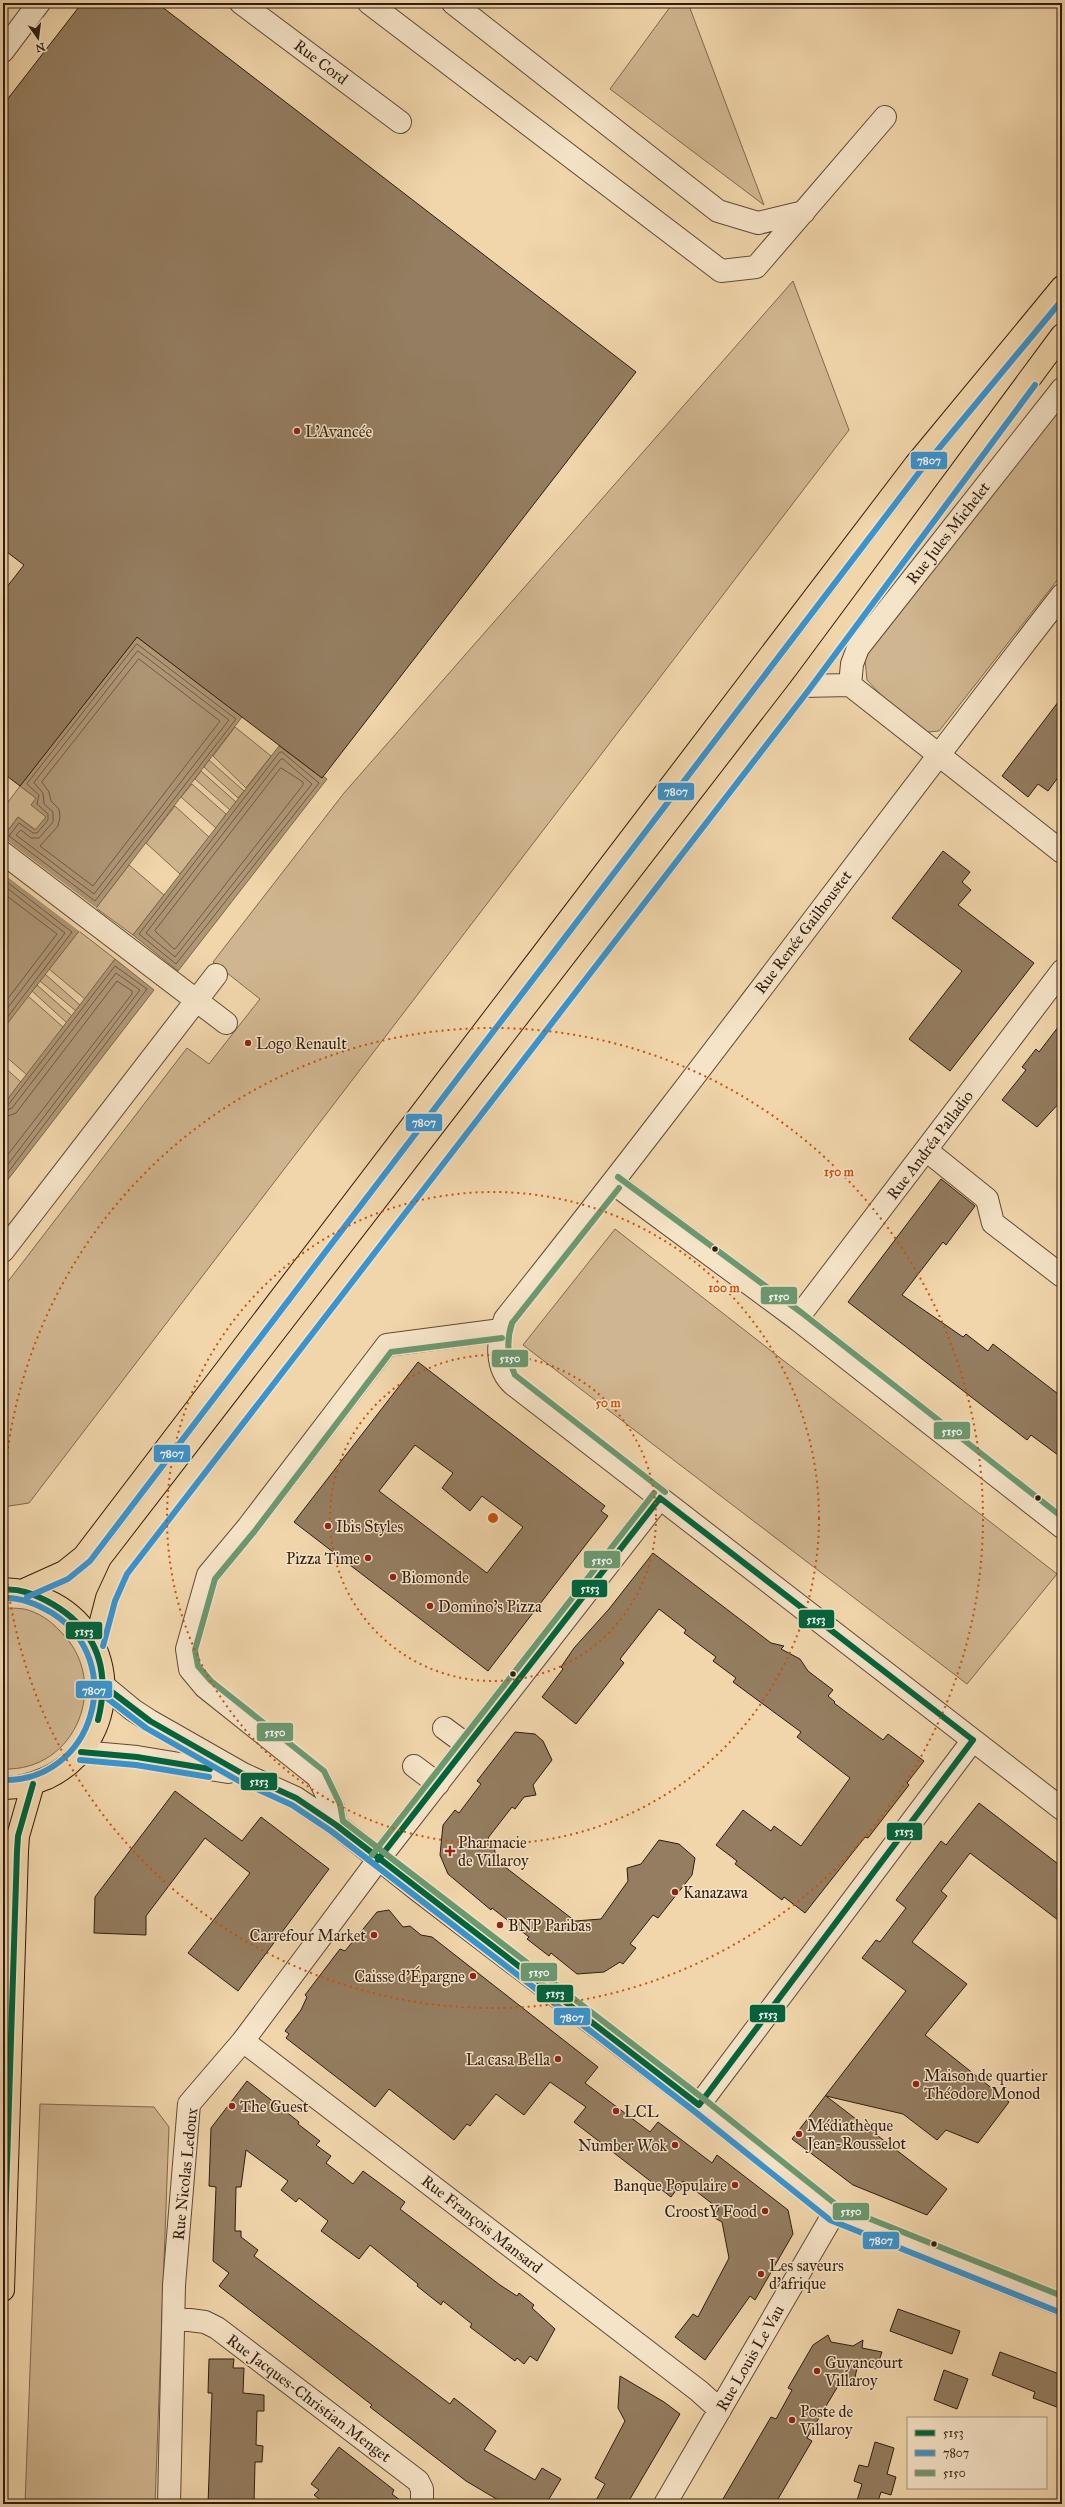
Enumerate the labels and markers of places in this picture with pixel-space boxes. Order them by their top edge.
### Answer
place label: L'Avancée [305,422,372,441]
marker: L'Avancée [292,426,302,436]
place label: Logo Renault [256,1034,347,1054]
marker: Logo Renault [243,1038,253,1048]
unlabelled marker [710,1244,720,1254]
unlabelled marker [1033,1493,1043,1503]
centre of rings [486,1511,500,1525]
place label: Ibis Styles [336,1517,404,1536]
marker: Ibis Styles [323,1521,333,1531]
place label: Pizza Time [286,1549,360,1568]
marker: Pizza Time [363,1553,373,1563]
place label: Biomonde [401,1568,469,1587]
marker: Biomonde [388,1572,398,1582]
place label: Domino's Pizza [438,1597,542,1616]
marker: Domino's Pizza [425,1601,435,1611]
unlabelled marker [508,1669,518,1679]
place label: Pharmacie de Villaroy [458,1833,529,1870]
marker: Pharmacie de Villaroy [445,1846,455,1856]
place label: Kanazawa [683,1883,748,1902]
marker: Kanazawa [670,1887,680,1897]
place label: BNP Paribas [508,1916,591,1935]
marker: BNP Paribas [495,1920,505,1930]
place label: Carrefour Market [250,1926,366,1945]
marker: Carrefour Market [369,1930,379,1940]
place label: Caisse d'Épargne [354,1965,465,1987]
marker: Caisse d'Épargne [468,1971,478,1981]
place label: La casa Bella [466,2050,550,2069]
marker: La casa Bella [553,2054,563,2064]
place label: Maison de quartier Théodore Monod [924,2066,1048,2103]
marker: Maison de quartier Théodore Monod [911,2079,921,2089]
place label: The Guest [240,2097,309,2116]
marker: The Guest [227,2101,237,2111]
place label: LCL [624,2102,659,2121]
marker: LCL [611,2106,621,2116]
place label: Médiathèque Jean-Rousselot [805,2116,906,2154]
marker: Médiathèque Jean-Rousselot [794,2129,804,2139]
place label: Number Wok [578,2136,668,2155]
marker: Number Wok [670,2140,680,2150]
place label: Banque Populaire [613,2176,727,2196]
marker: Banque Populaire [730,2180,740,2190]
place label: CroostY Food [665,2202,757,2221]
marker: CroostY Food [760,2206,770,2216]
unlabelled marker [929,2239,939,2249]
place label: Les saveurs d'afrique [769,2256,844,2294]
marker: Les saveurs d'afrique [756,2269,766,2279]
place label: Guyancourt Villaroy [824,2353,903,2390]
marker: Guyancourt Villaroy [812,2366,822,2376]
place label: Poste de Villaroy [799,2402,854,2439]
marker: Poste de Villaroy [787,2415,797,2425]

